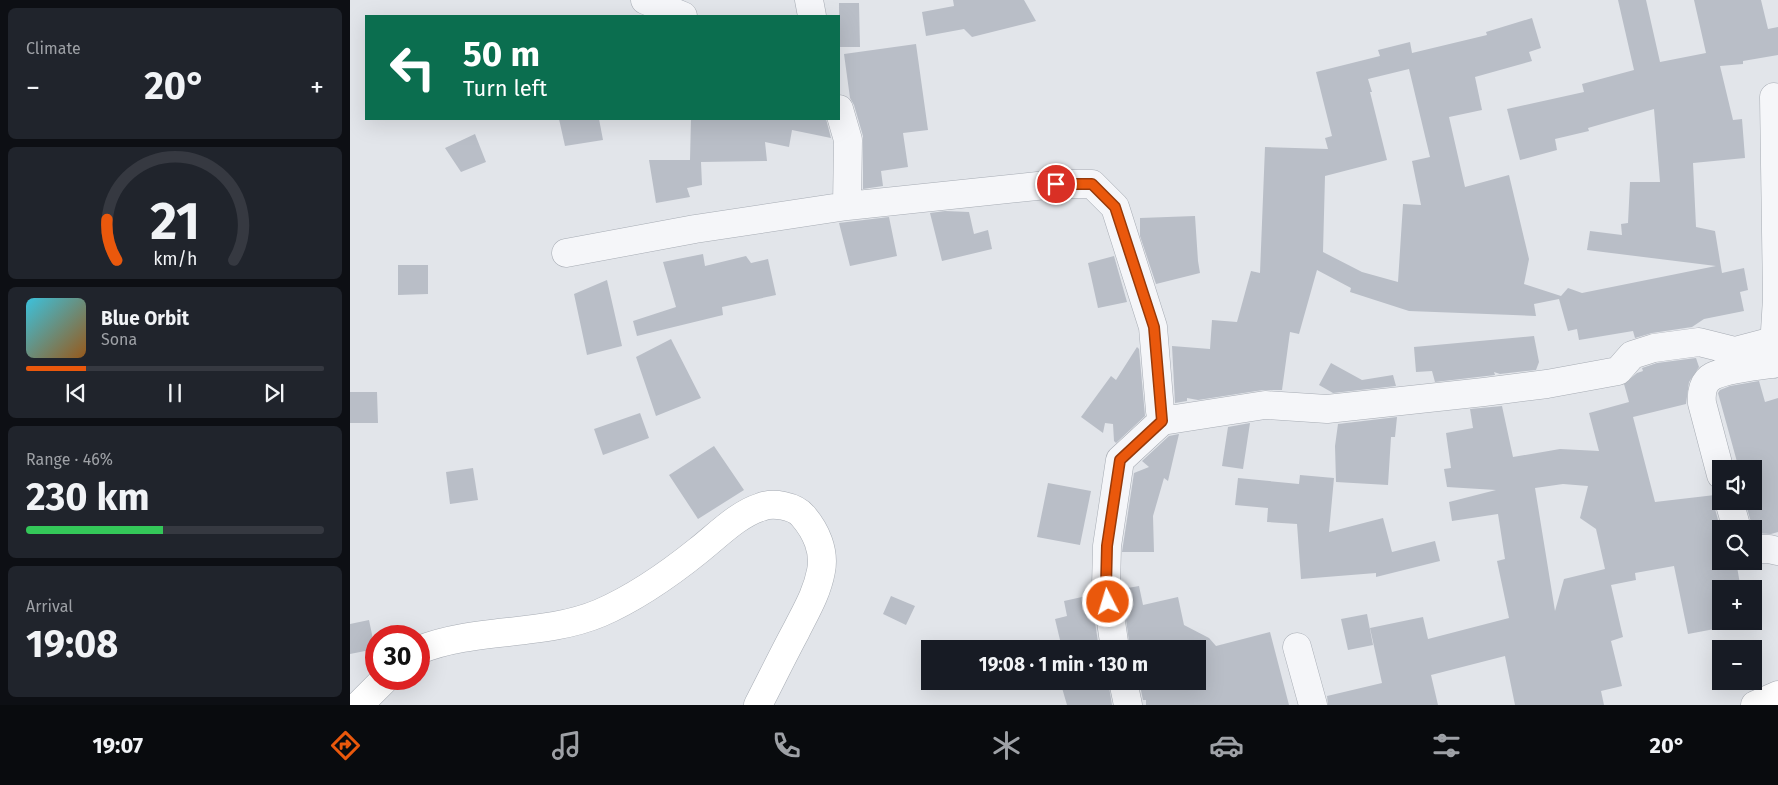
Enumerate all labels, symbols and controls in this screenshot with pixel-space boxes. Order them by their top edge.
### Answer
text: 50 m [463,33,540,75]
icon: left [380,35,445,100]
text: Climate [26,39,81,58]
text: 20° [144,63,206,109]
text: − [26,71,40,104]
text: + [310,71,324,104]
text: Turn left [463,75,547,102]
pin [1035,163,1077,205]
icon: arrive [1042,170,1070,198]
text: 21 [150,190,200,253]
text: km/h [153,248,197,270]
text: Blue Orbit [101,307,189,330]
text: Sona [101,330,137,349]
icon: previous [62,379,90,407]
icon: pause [161,379,189,407]
icon: next [260,379,288,407]
text: Range · 46% [26,450,113,469]
map controls [1712,460,1762,690]
button: sound [1712,460,1762,510]
text: 230 km [26,474,150,520]
button: search [1712,520,1762,570]
position arrow [1081,575,1133,627]
button: + [1712,580,1762,630]
text: Arrival [26,597,73,616]
text: 19:08 [26,621,118,667]
speed limit sign: 30 [365,625,430,690]
button: − [1712,640,1762,690]
text: 19:08 · 1 min · 130 m [979,653,1148,676]
icon: directions [328,728,363,763]
icon: music [549,728,584,763]
icon: phone [769,728,804,763]
icon: climate [989,728,1024,763]
icon: car [1209,728,1244,763]
icon: filters [1429,728,1464,763]
text: 19:07 [93,732,143,759]
text: 20° [1650,732,1685,759]

